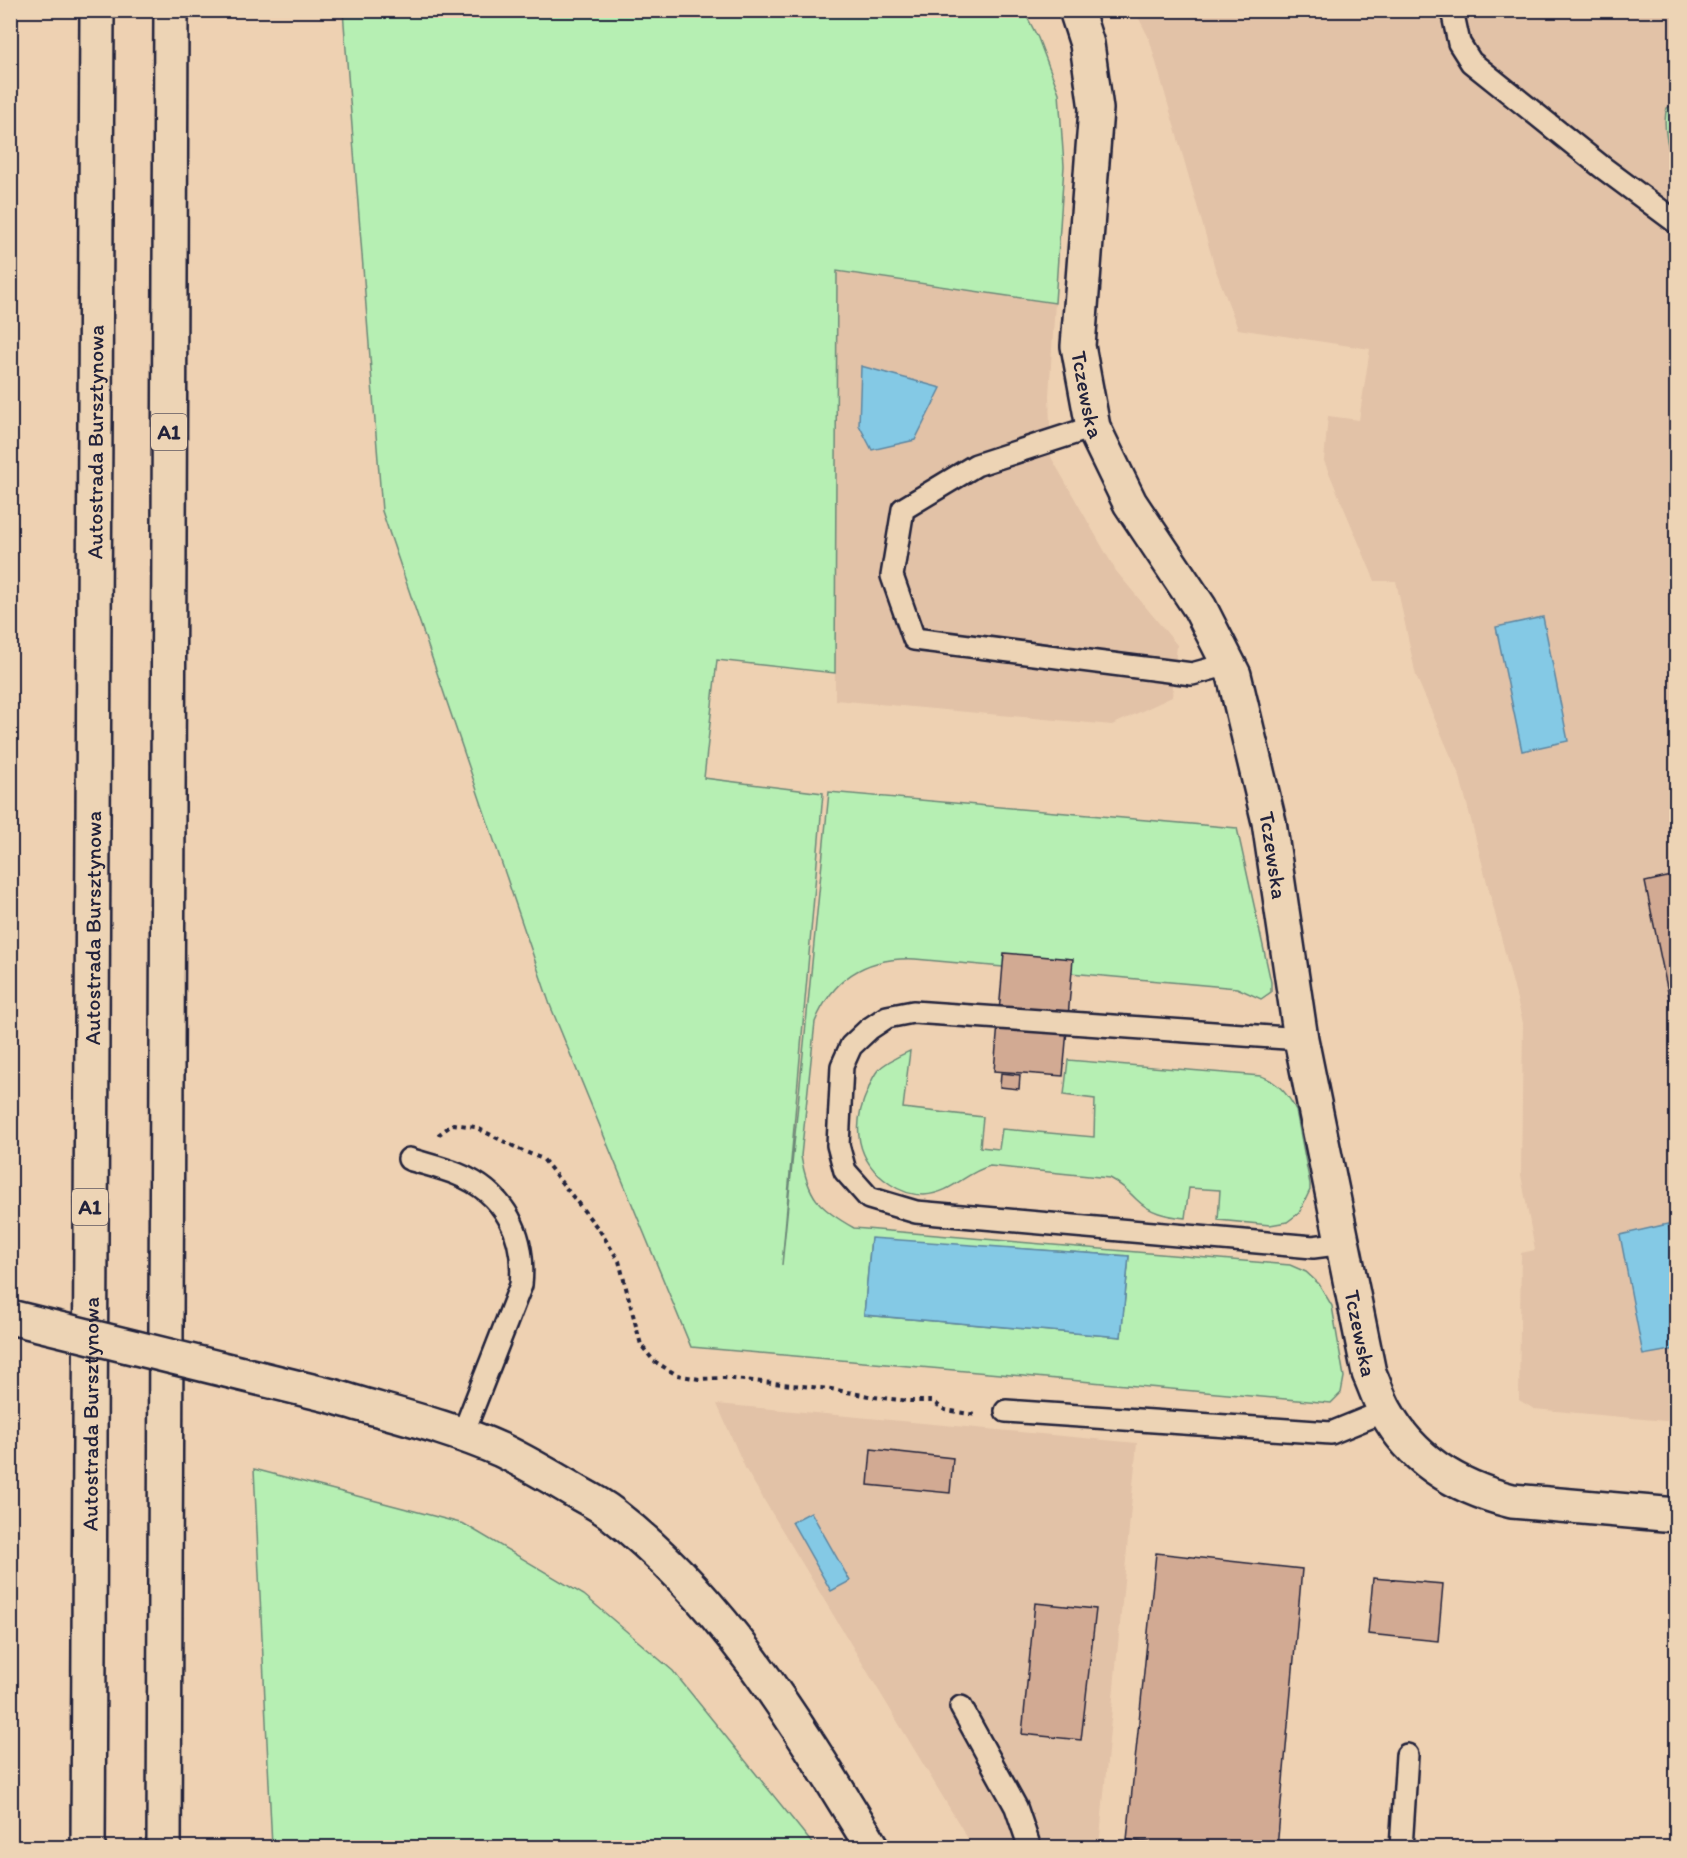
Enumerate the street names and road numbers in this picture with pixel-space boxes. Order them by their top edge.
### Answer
street label: Autostrada Bursztynowa [81,325,109,559]
street label: Tczewska [1065,349,1109,443]
road number: A1 [151,414,187,450]
street label: Tczewska [1253,809,1293,901]
street label: Autostrada Bursztynowa [79,811,107,1045]
road number: A1 [72,1189,108,1225]
street label: Tczewska [1338,1288,1382,1379]
street label: Autostrada Bursztynowa [77,1297,105,1531]

